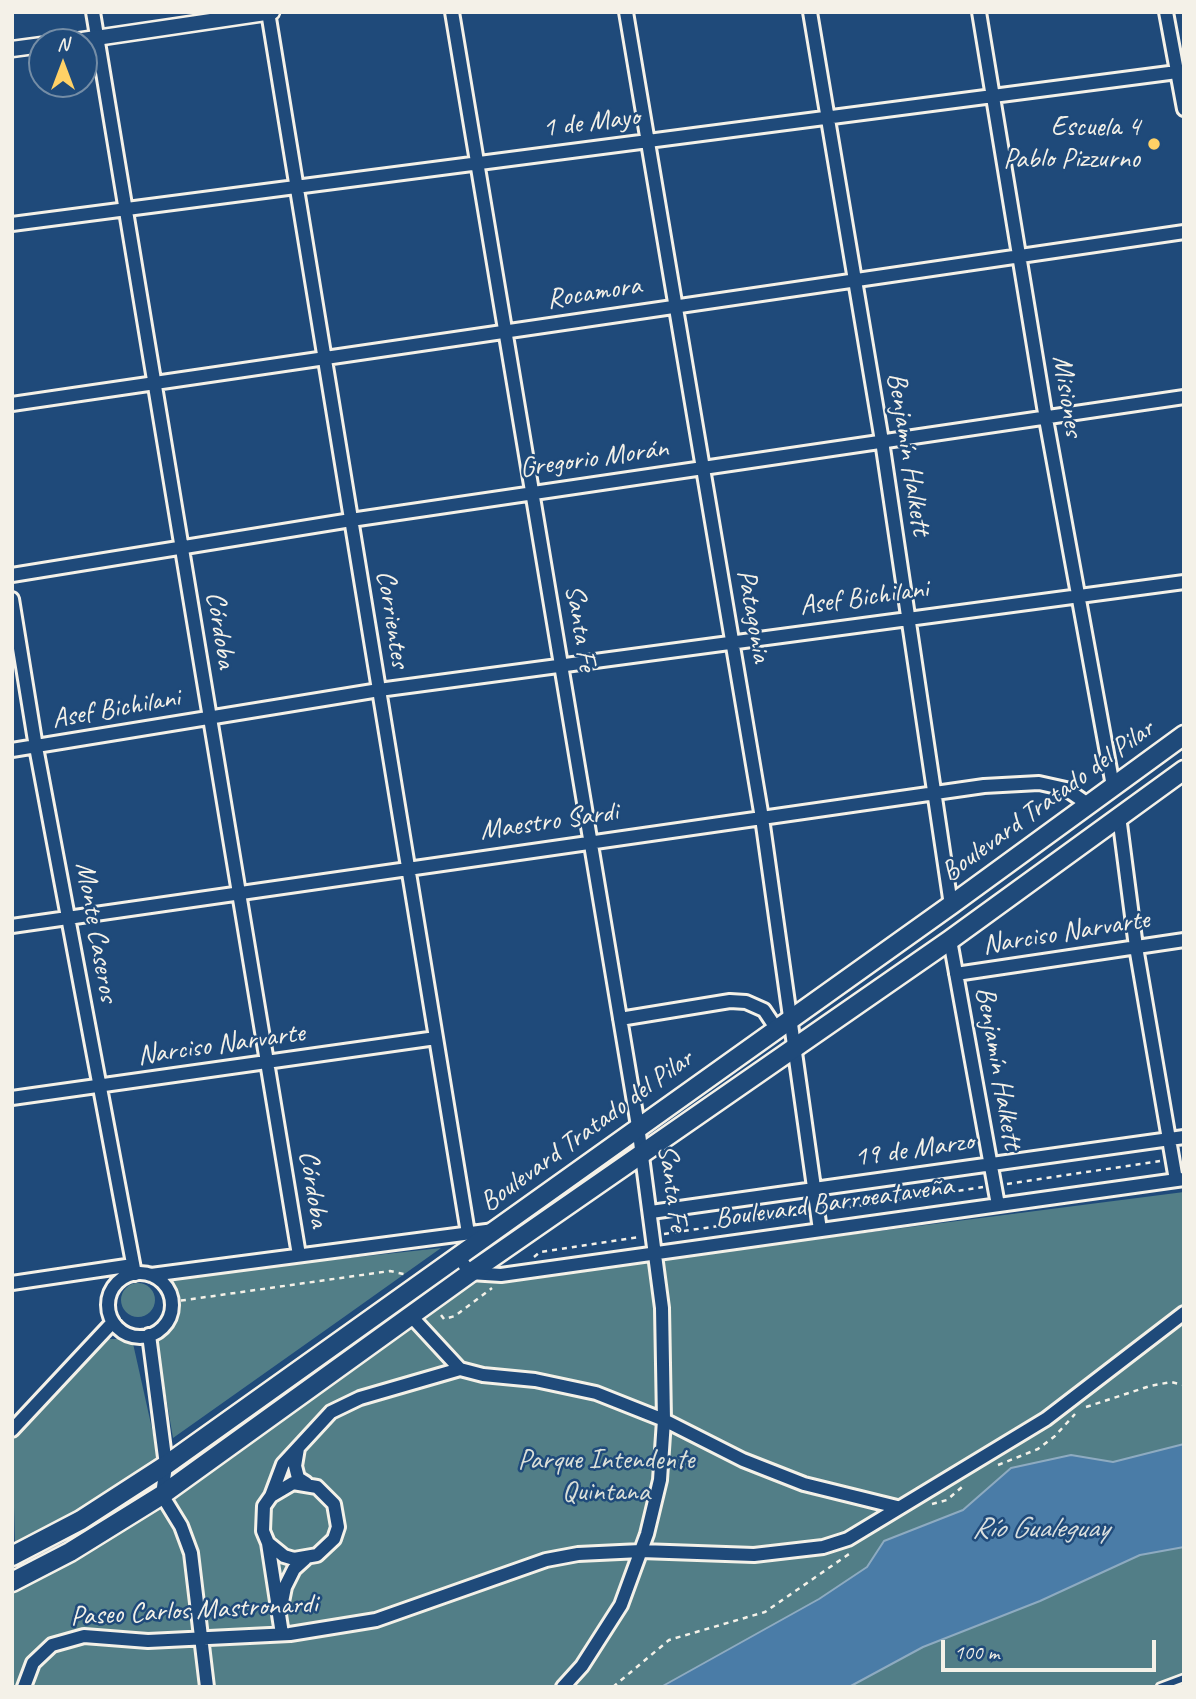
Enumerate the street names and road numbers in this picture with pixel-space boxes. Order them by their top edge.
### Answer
street label: 1 de Mayo [541,100,641,146]
street label: Rocamora [544,269,644,317]
street label: Misiones [1044,353,1090,439]
street label: Benjamín Halkett [879,370,937,538]
street label: Gregorio Morán [518,432,670,486]
street label: Patagonia [728,567,778,665]
street label: Corrientes [368,568,416,670]
street label: Asef Bichilani [798,572,930,624]
street label: Santa Fe [557,582,603,674]
street label: Córdoba [197,589,243,671]
street label: Asef Bichilani [49,681,183,737]
street label: Boulevard Tratado del Pilar [935,712,1161,890]
street label: Maestro Sardi [478,796,620,848]
street label: Monte Caseros [67,859,125,1005]
street label: Narciso Narvarte [980,903,1152,963]
street label: Benjamín Halkett [967,984,1029,1152]
street label: Narciso Narvarte [135,1017,307,1073]
street label: Boulevard Tratado del Pilar [474,1042,700,1220]
street label: 19 de Marzo [852,1125,976,1175]
street label: Santa Fe [649,1143,695,1233]
street label: Córdoba [290,1148,336,1230]
street label: Boulevard Barroeataveña [713,1170,955,1236]
street label: Paseo Carlos Mastronardi [70,1588,318,1634]

